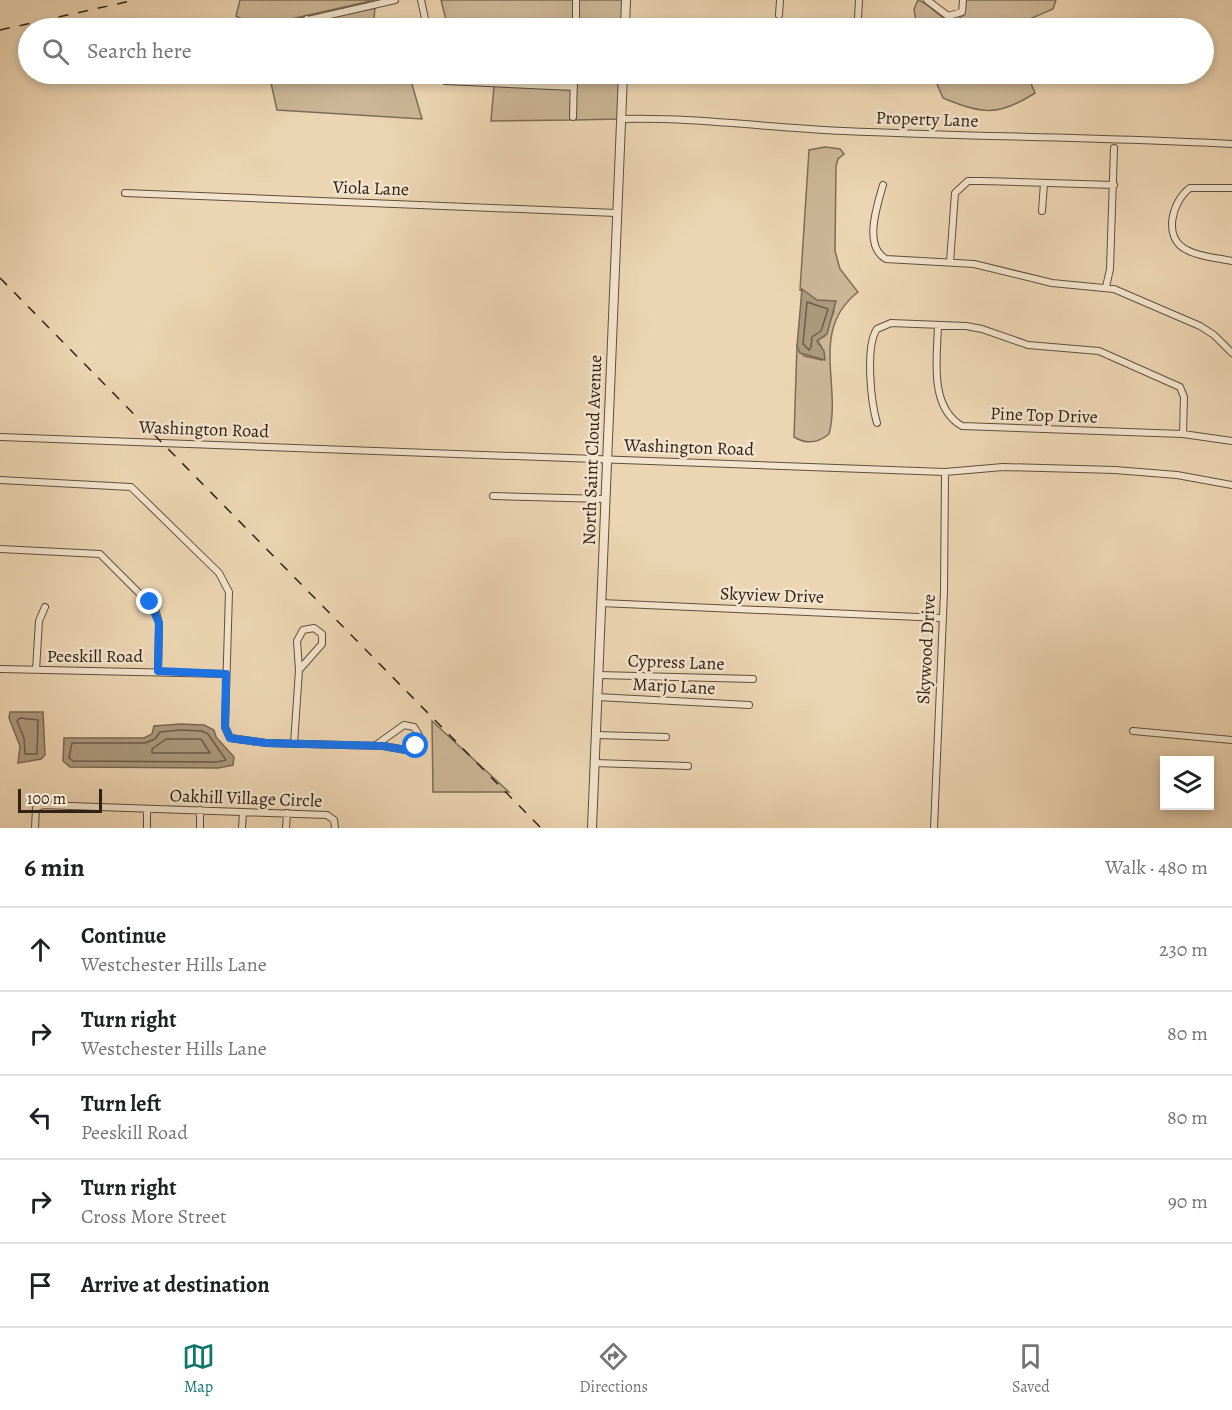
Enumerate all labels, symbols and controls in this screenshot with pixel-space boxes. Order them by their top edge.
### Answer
search box [18,18,1214,84]
icon: search [39,35,72,68]
text: Search here [87,36,192,66]
street label: Property Lane [875,105,979,133]
street label: Viola Lane [332,175,409,201]
street label: North Saint Cloud Avenue [577,354,607,546]
street label: Pine Top Drive [990,401,1098,429]
street label: Washington Road [137,415,270,443]
street label: Washington Road [622,433,755,461]
street label: Skyview Drive [720,581,824,609]
route end [136,588,162,614]
street label: Skywood Drive [911,593,941,705]
street label: Peeskill Road [47,644,143,668]
street label: Cypress Lane [627,648,725,676]
street label: Marjo Lane [632,672,716,700]
route start [402,732,428,758]
map controls [1160,756,1214,810]
button: layers [1160,756,1214,810]
street label: Oakhill Village Circle [169,783,323,813]
scale bar [18,786,102,814]
text: 100 m [27,788,66,810]
text: 6 min [24,850,85,885]
text: Walk · 480 m [1105,854,1208,881]
text: Continue [81,921,166,951]
icon: ahead [24,933,57,966]
text: 230 m [1159,936,1208,963]
text: Westchester Hills Lane [81,951,267,978]
text: Turn right [81,1005,177,1035]
icon: right [24,1017,57,1050]
text: 80 m [1167,1020,1208,1047]
text: Westchester Hills Lane [81,1035,267,1062]
text: Turn left [81,1089,161,1119]
icon: left [24,1101,57,1134]
text: 80 m [1167,1104,1208,1131]
text: Peeskill Road [81,1119,188,1146]
text: Turn right [81,1173,177,1203]
icon: right [24,1185,57,1218]
text: 90 m [1168,1188,1208,1215]
text: Cross More Street [81,1203,227,1230]
icon: arrive [24,1269,57,1302]
text: Arrive at destination [81,1270,270,1300]
tab: Map [182,1340,215,1398]
tab: Directions [579,1340,648,1398]
tab: Saved [1012,1340,1050,1398]

